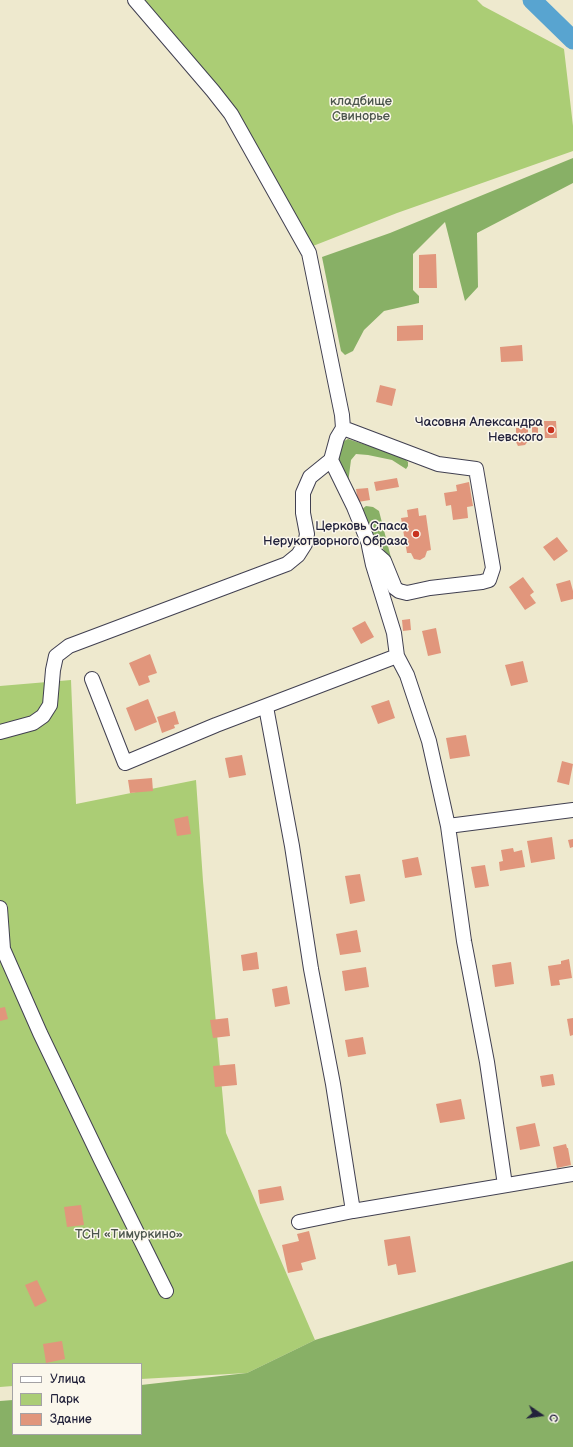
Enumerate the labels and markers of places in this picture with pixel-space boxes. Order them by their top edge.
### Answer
place label: Часовня Александра Невского [415,415,543,446]
marker: Часовня Александра Невского [546,425,556,435]
place label: Церковь Спаса Нерукотворного Образа [263,519,408,550]
marker: Церковь Спаса Нерукотворного Образа [411,529,421,539]

